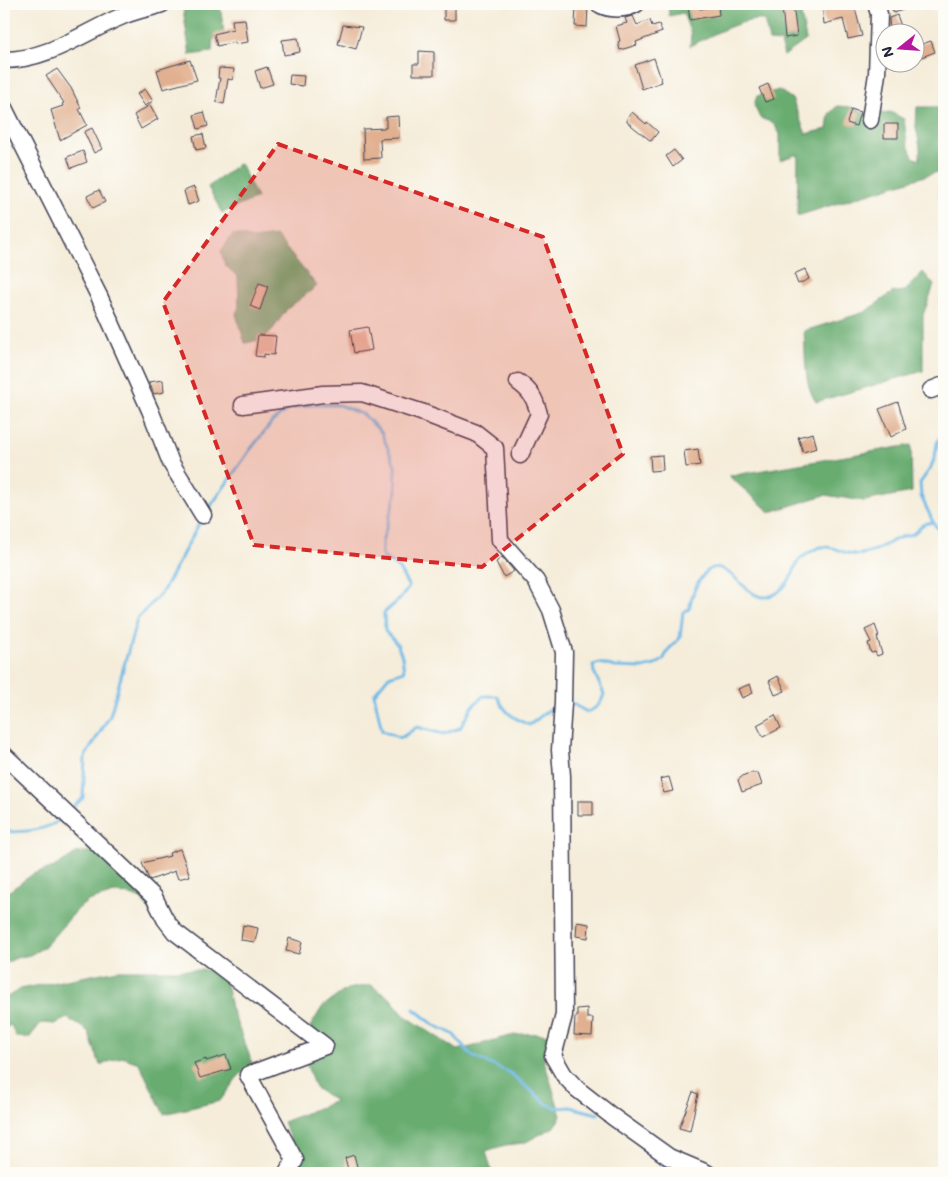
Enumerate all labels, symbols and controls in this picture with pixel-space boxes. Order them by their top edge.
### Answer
north arrow [876,22,926,72]
text: N [876,44,898,60]

